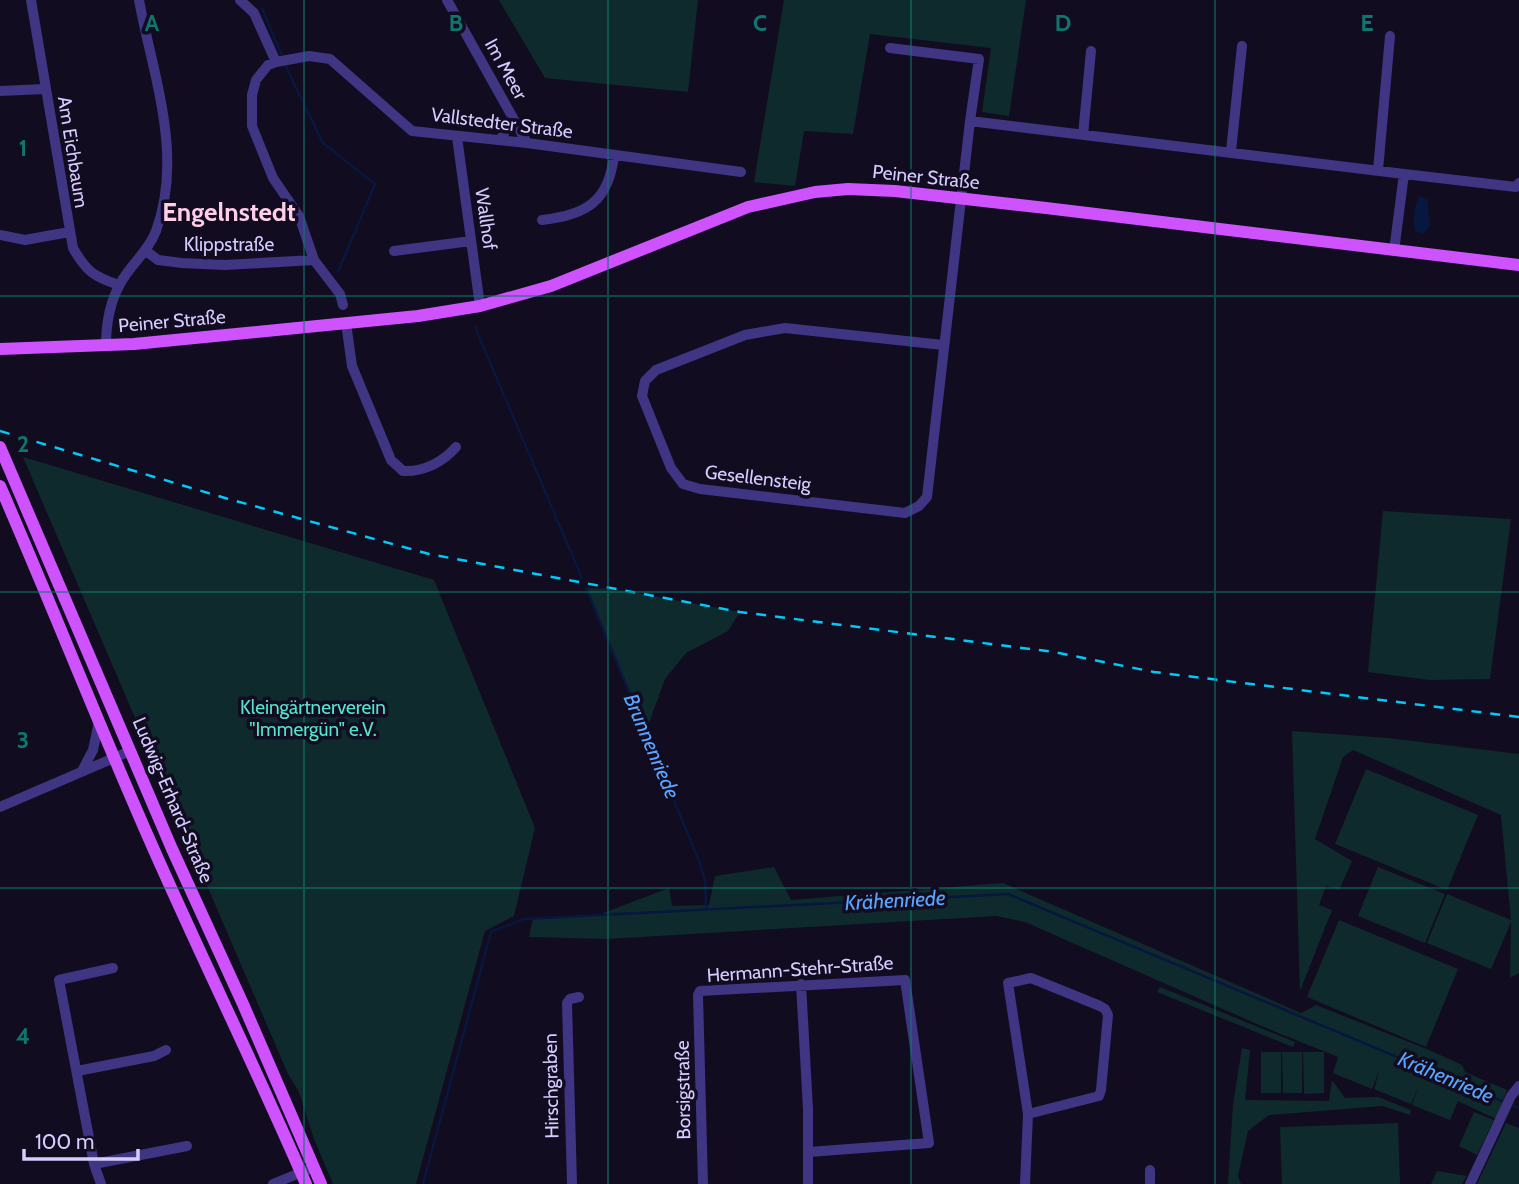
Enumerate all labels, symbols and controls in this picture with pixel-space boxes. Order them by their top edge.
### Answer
text: A [145,9,160,37]
text: B [449,9,463,37]
text: C [753,9,767,37]
text: D [1055,9,1071,37]
text: E [1360,9,1374,37]
street label: Im Meer [480,34,532,104]
street label: Am Eichbaum [53,94,93,210]
street label: Vallstedter Straße [430,103,574,143]
text: 1 [19,134,27,162]
street label: Peiner Straße [871,160,981,194]
street label: Wallhof [470,187,502,252]
district label: Engelnstedt [162,196,296,228]
street label: Klippstraße [184,233,274,256]
street label: Peiner Straße [117,305,227,337]
text: 2 [17,430,29,458]
street label: Gesellensteig [704,460,813,496]
water label: Brunnenriede [619,690,685,803]
park label: Kleingärtnerverein "Immergün" e.V. [240,696,386,741]
street label: Ludwig-Erhard-Straße [128,714,218,887]
text: 3 [17,726,29,754]
water label: Krähenriede [844,885,947,915]
street label: Hermann-Stehr-Straße [706,951,894,987]
text: 4 [16,1022,30,1050]
street label: Hirschgraben [539,1033,563,1139]
street label: Borsigstraße [671,1040,695,1140]
water label: Krähenriede [1395,1046,1498,1108]
scale bar [24,1118,138,1162]
text: 100 m [35,1129,94,1154]

